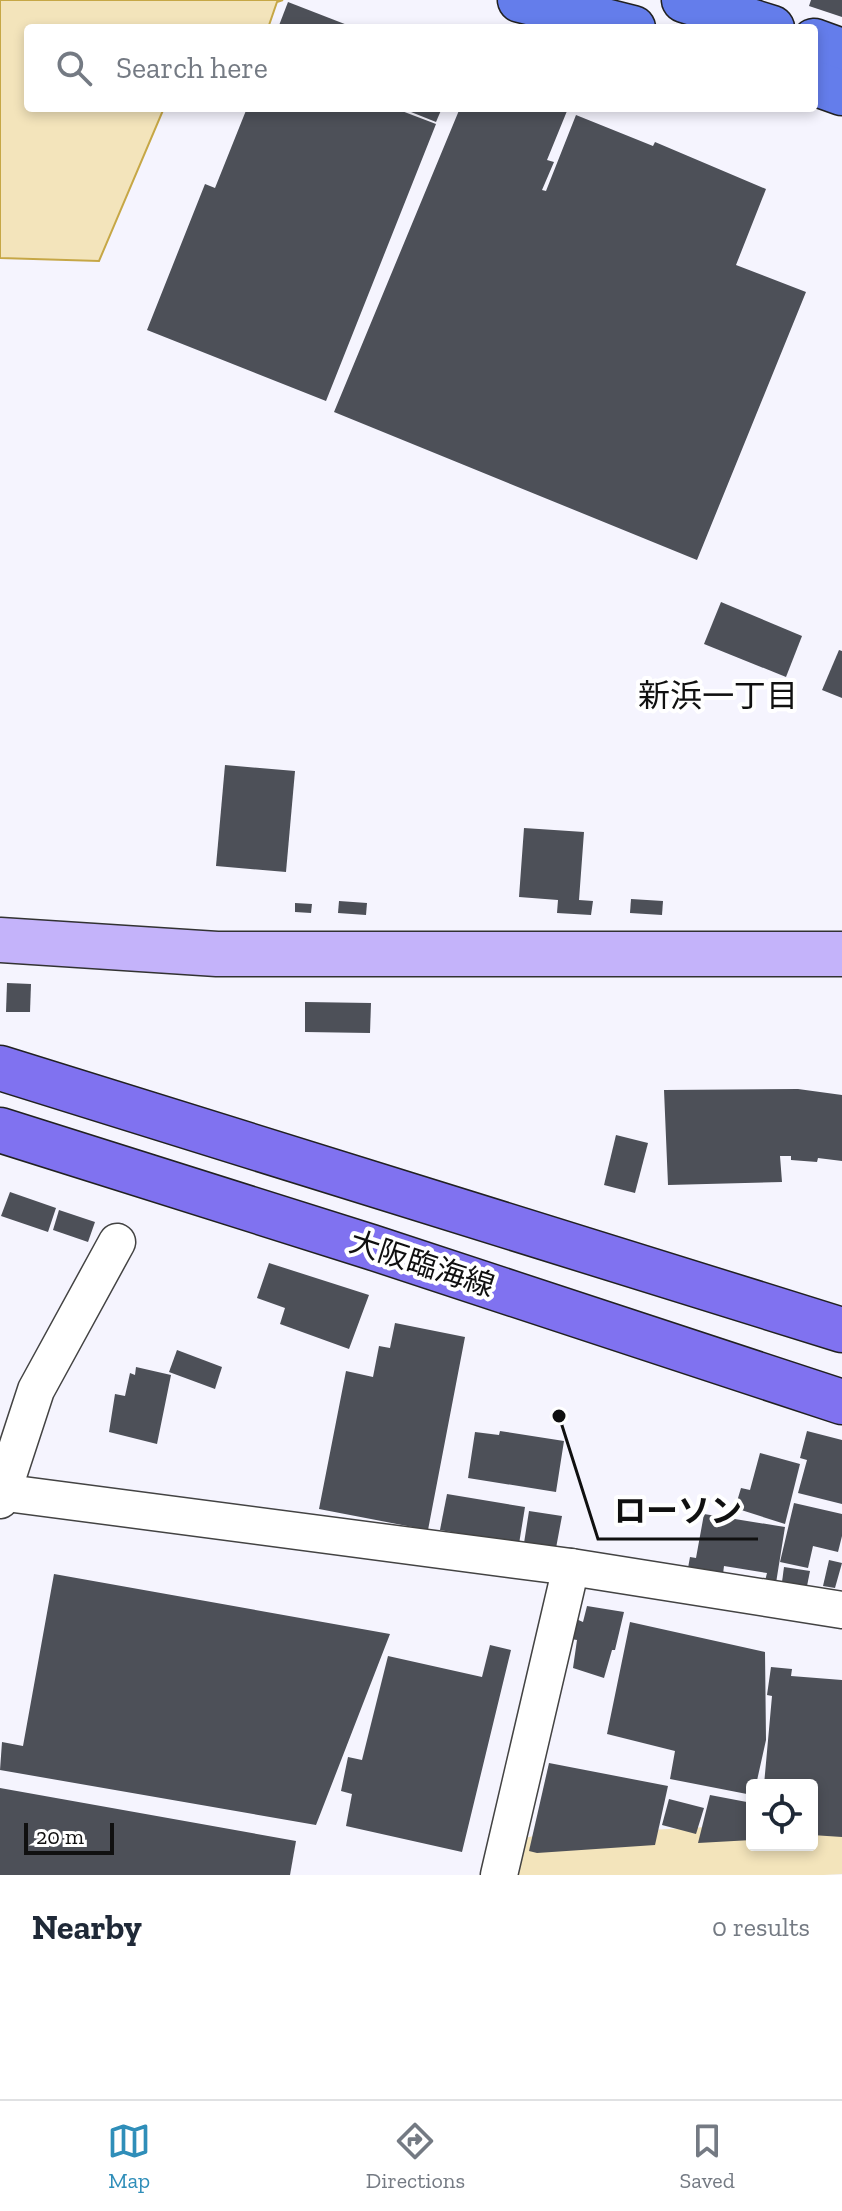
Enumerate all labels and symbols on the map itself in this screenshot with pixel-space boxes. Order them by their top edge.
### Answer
district label: 新浜一丁目 [638,677,798,715]
street label: 大阪臨海線 [345,1224,499,1304]
callout: ローソン [598,1483,758,1539]
text: ローソン [614,1492,742,1530]
scale bar [24,1819,114,1855]

